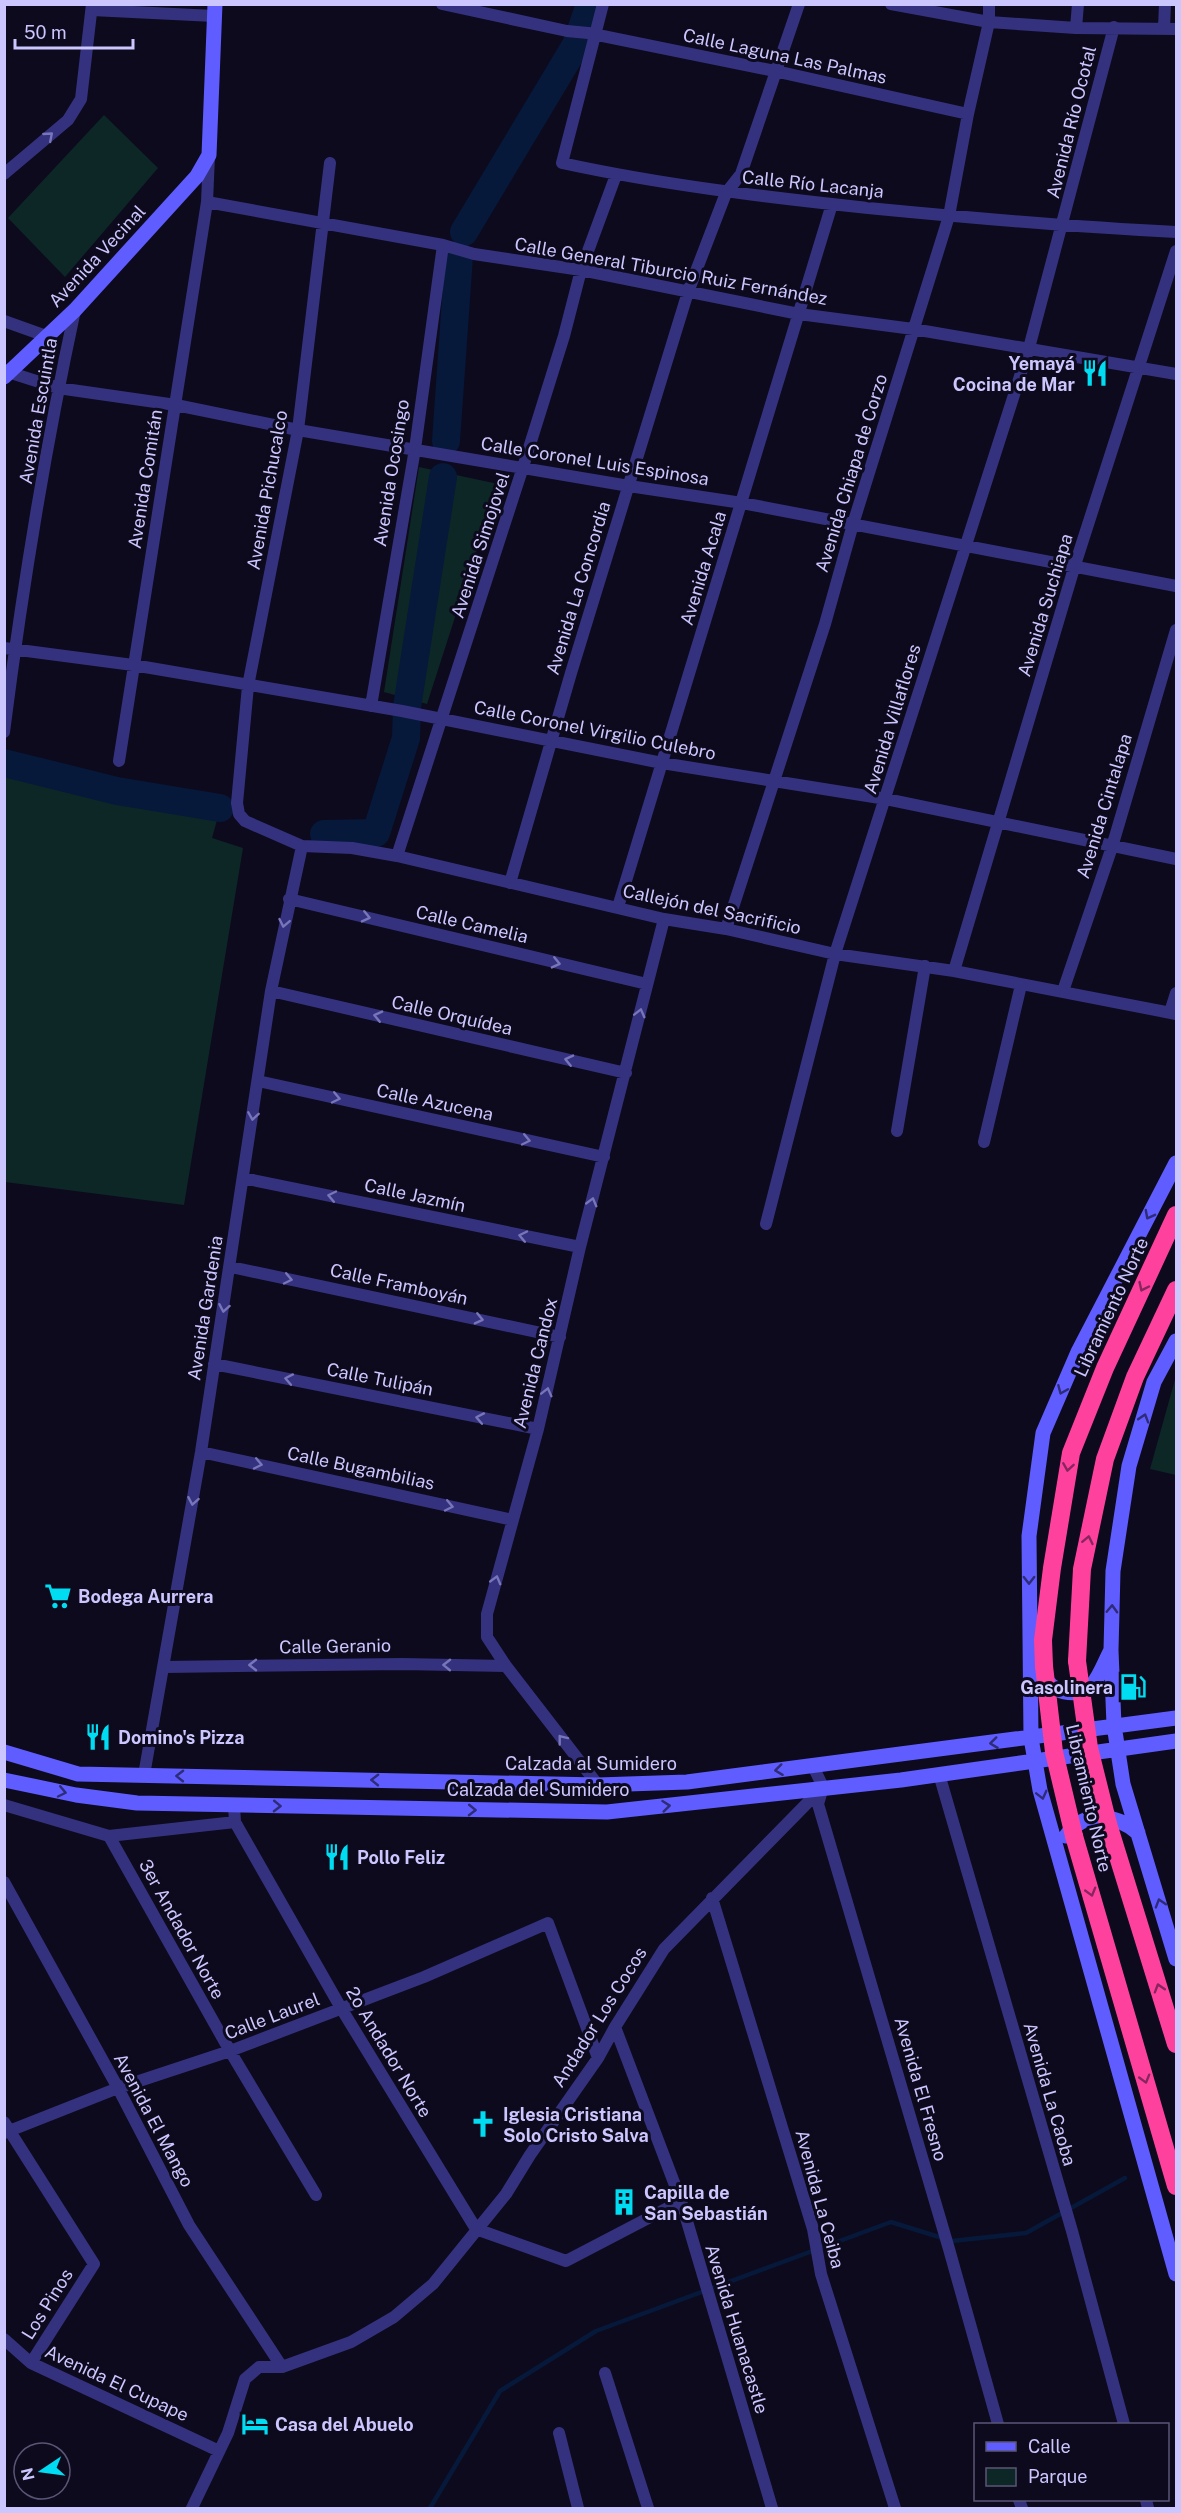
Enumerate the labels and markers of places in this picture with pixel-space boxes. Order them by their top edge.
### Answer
place label: Yemayá Cocina de Mar [953,353,1076,395]
restaurant icon: Yemayá Cocina de Mar [1080,358,1110,388]
supermarket icon: Bodega Aurrera [43,1581,73,1611]
place label: Bodega Aurrera [78,1586,214,1607]
fuel station icon: Gasolinera [1118,1672,1148,1702]
place label: Gasolinera [1020,1677,1113,1698]
restaurant icon: Domino's Pizza [83,1722,113,1752]
place label: Domino's Pizza [118,1727,244,1748]
restaurant icon: Pollo Feliz [322,1842,352,1872]
place label: Pollo Feliz [357,1847,445,1868]
place label: Iglesia Cristiana Solo Cristo Salva [503,2104,649,2146]
church icon: Iglesia Cristiana Solo Cristo Salva [468,2109,498,2139]
place label: Capilla de San Sebastián [644,2182,768,2224]
building icon: Capilla de San Sebastián [609,2187,639,2217]
hotel icon: Casa del Abuelo [240,2409,270,2439]
place label: Casa del Abuelo [275,2414,414,2435]

